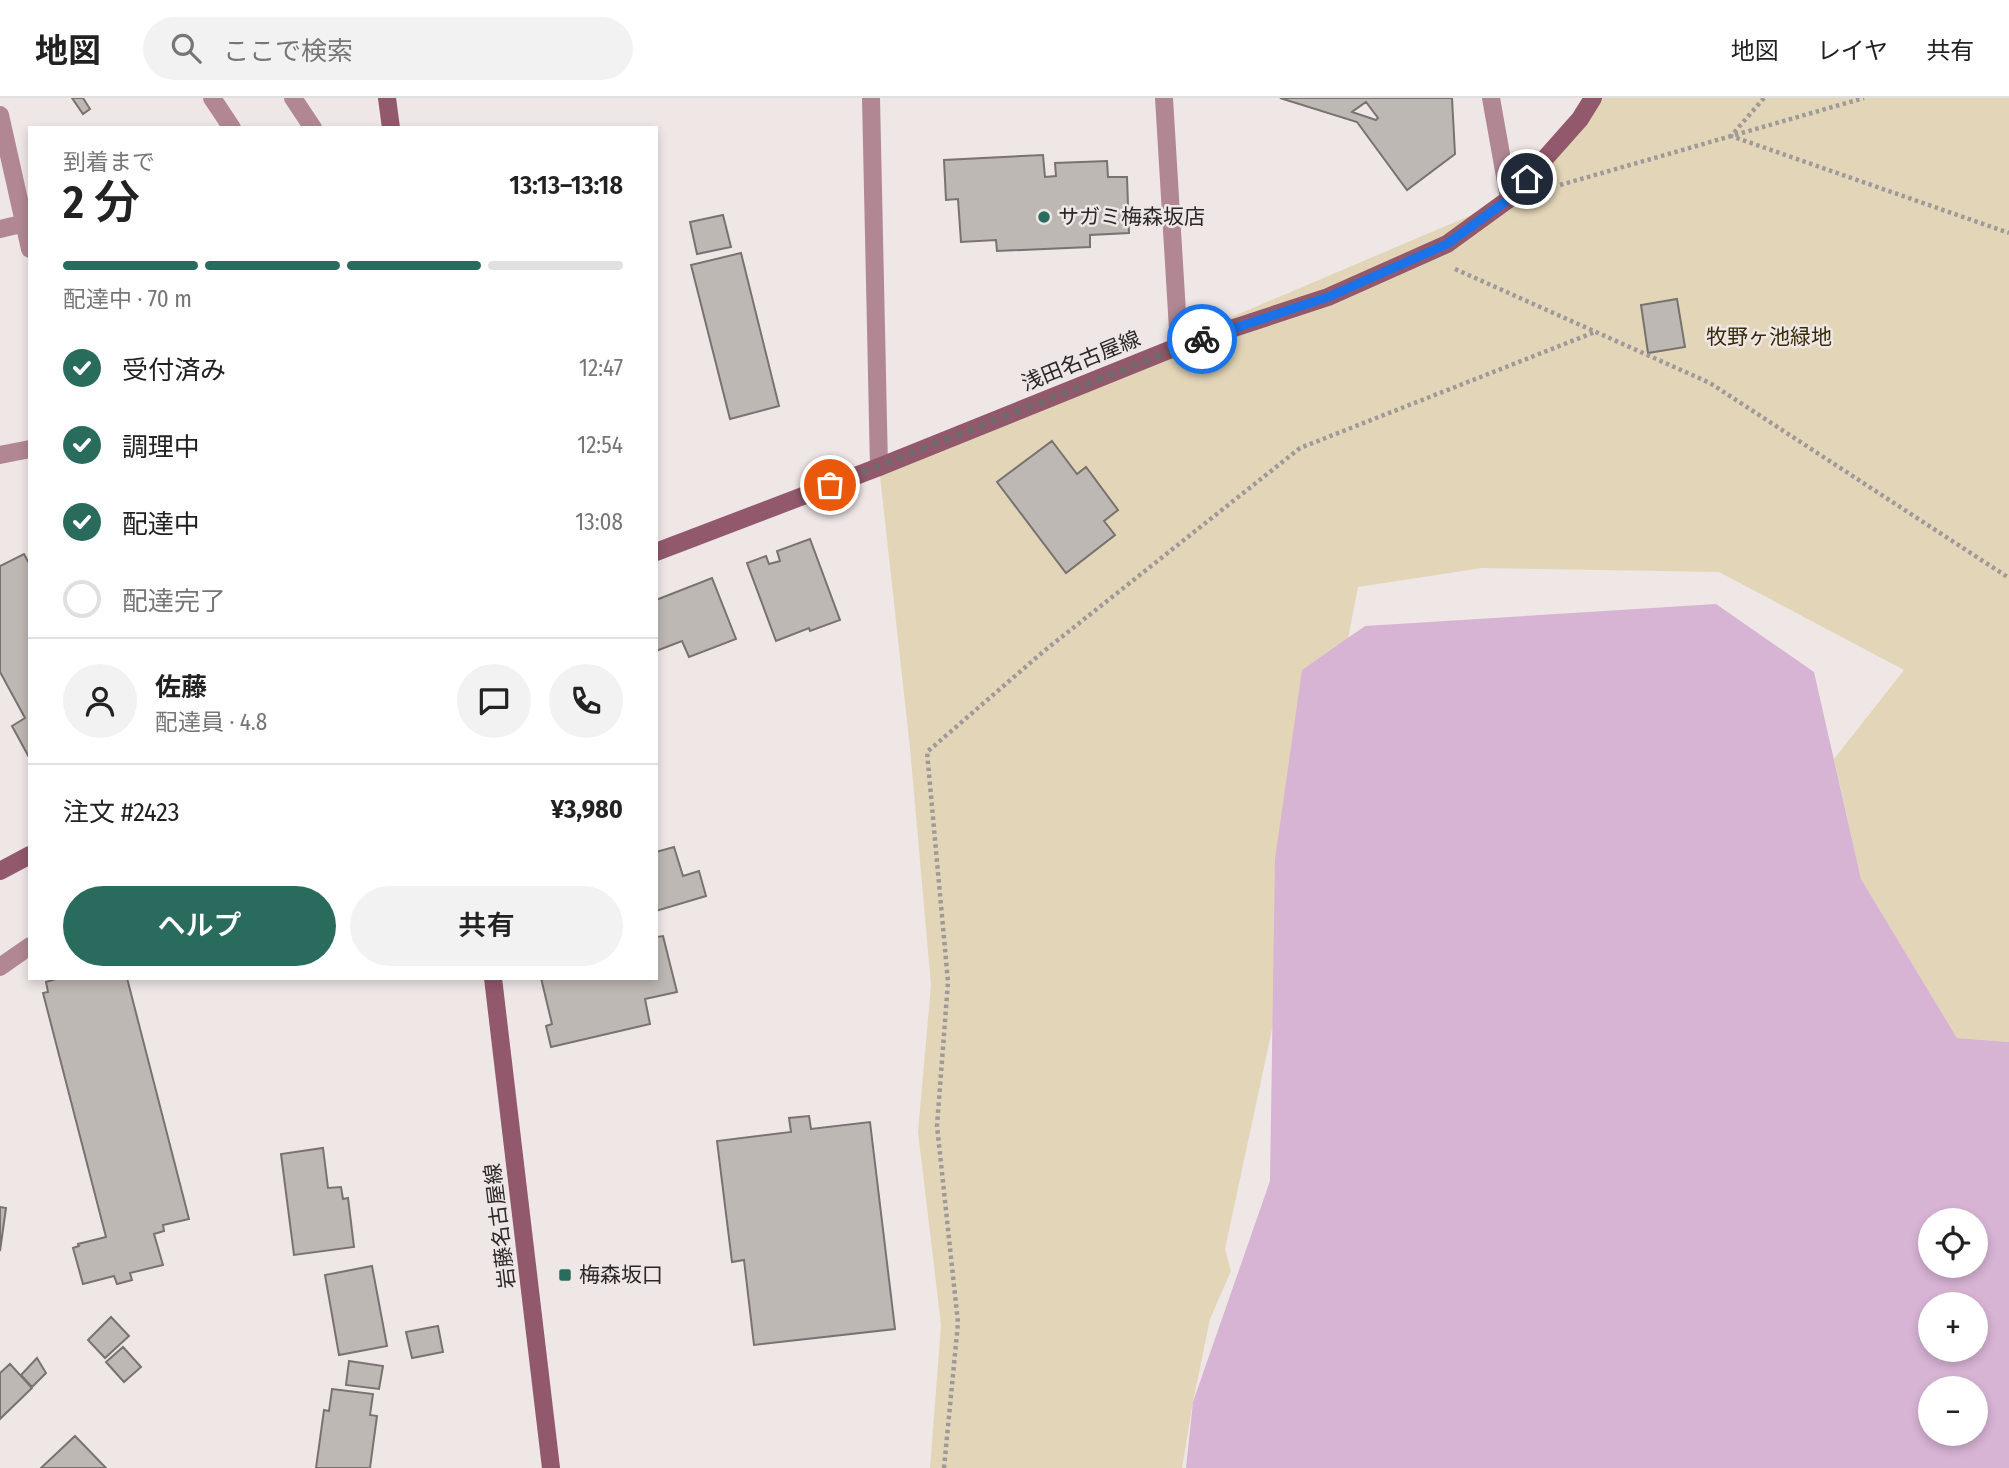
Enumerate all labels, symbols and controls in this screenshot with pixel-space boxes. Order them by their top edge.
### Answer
search box [143,17,633,80]
icon: search [167,29,205,67]
text: 地図 [35,31,101,71]
text: ここで検索 [223,36,353,67]
text: 地図 [1731,37,1779,65]
text: レイヤ [1817,37,1888,65]
text: 共有 [1926,37,1974,65]
text: 到着まで [63,148,155,176]
pin [1497,149,1557,209]
icon: home [1508,160,1546,198]
text: 13:13–13:18 [509,170,623,201]
text: 2 分 [63,175,140,230]
place label: サガミ梅森坂店 [1058,204,1205,230]
marker: サガミ梅森坂店 [1036,209,1052,225]
text: 配達中 · 70 m [63,285,192,313]
courier [1167,304,1237,374]
icon: bike [1183,320,1221,358]
park label: 牧野ヶ池緑地 [1706,324,1832,350]
street label: 浅田名古屋線 [1018,325,1144,397]
icon: check [63,349,101,387]
text: 12:47 [579,354,623,382]
text: 受付済み [122,355,226,386]
icon: check [63,426,101,464]
text: 12:54 [577,431,623,459]
text: 調理中 [122,432,200,463]
pin [800,455,860,515]
icon: bag [811,466,849,504]
icon: check [63,503,101,541]
text: 13:08 [575,508,623,536]
text: 配達中 [122,509,200,540]
text: 配達完了 [122,586,226,617]
button: person [63,664,137,738]
button: chat [457,664,531,738]
button: phone [549,664,623,738]
text: 佐藤 [155,672,207,703]
text: 配達員 · 4.8 [155,708,267,736]
text: ¥3,980 [551,794,623,825]
text: 注文 #2423 [63,797,180,828]
button: ヘルプ [63,886,336,966]
button: 共有 [350,886,623,966]
street label: 岩藤名古屋線 [479,1162,521,1290]
map controls [1918,1208,1988,1446]
button: locate [1918,1208,1988,1278]
place label: 梅森坂口 [579,1262,663,1288]
marker: 梅森坂口 [557,1267,573,1283]
button: + [1918,1292,1988,1362]
button: − [1918,1376,1988,1446]

